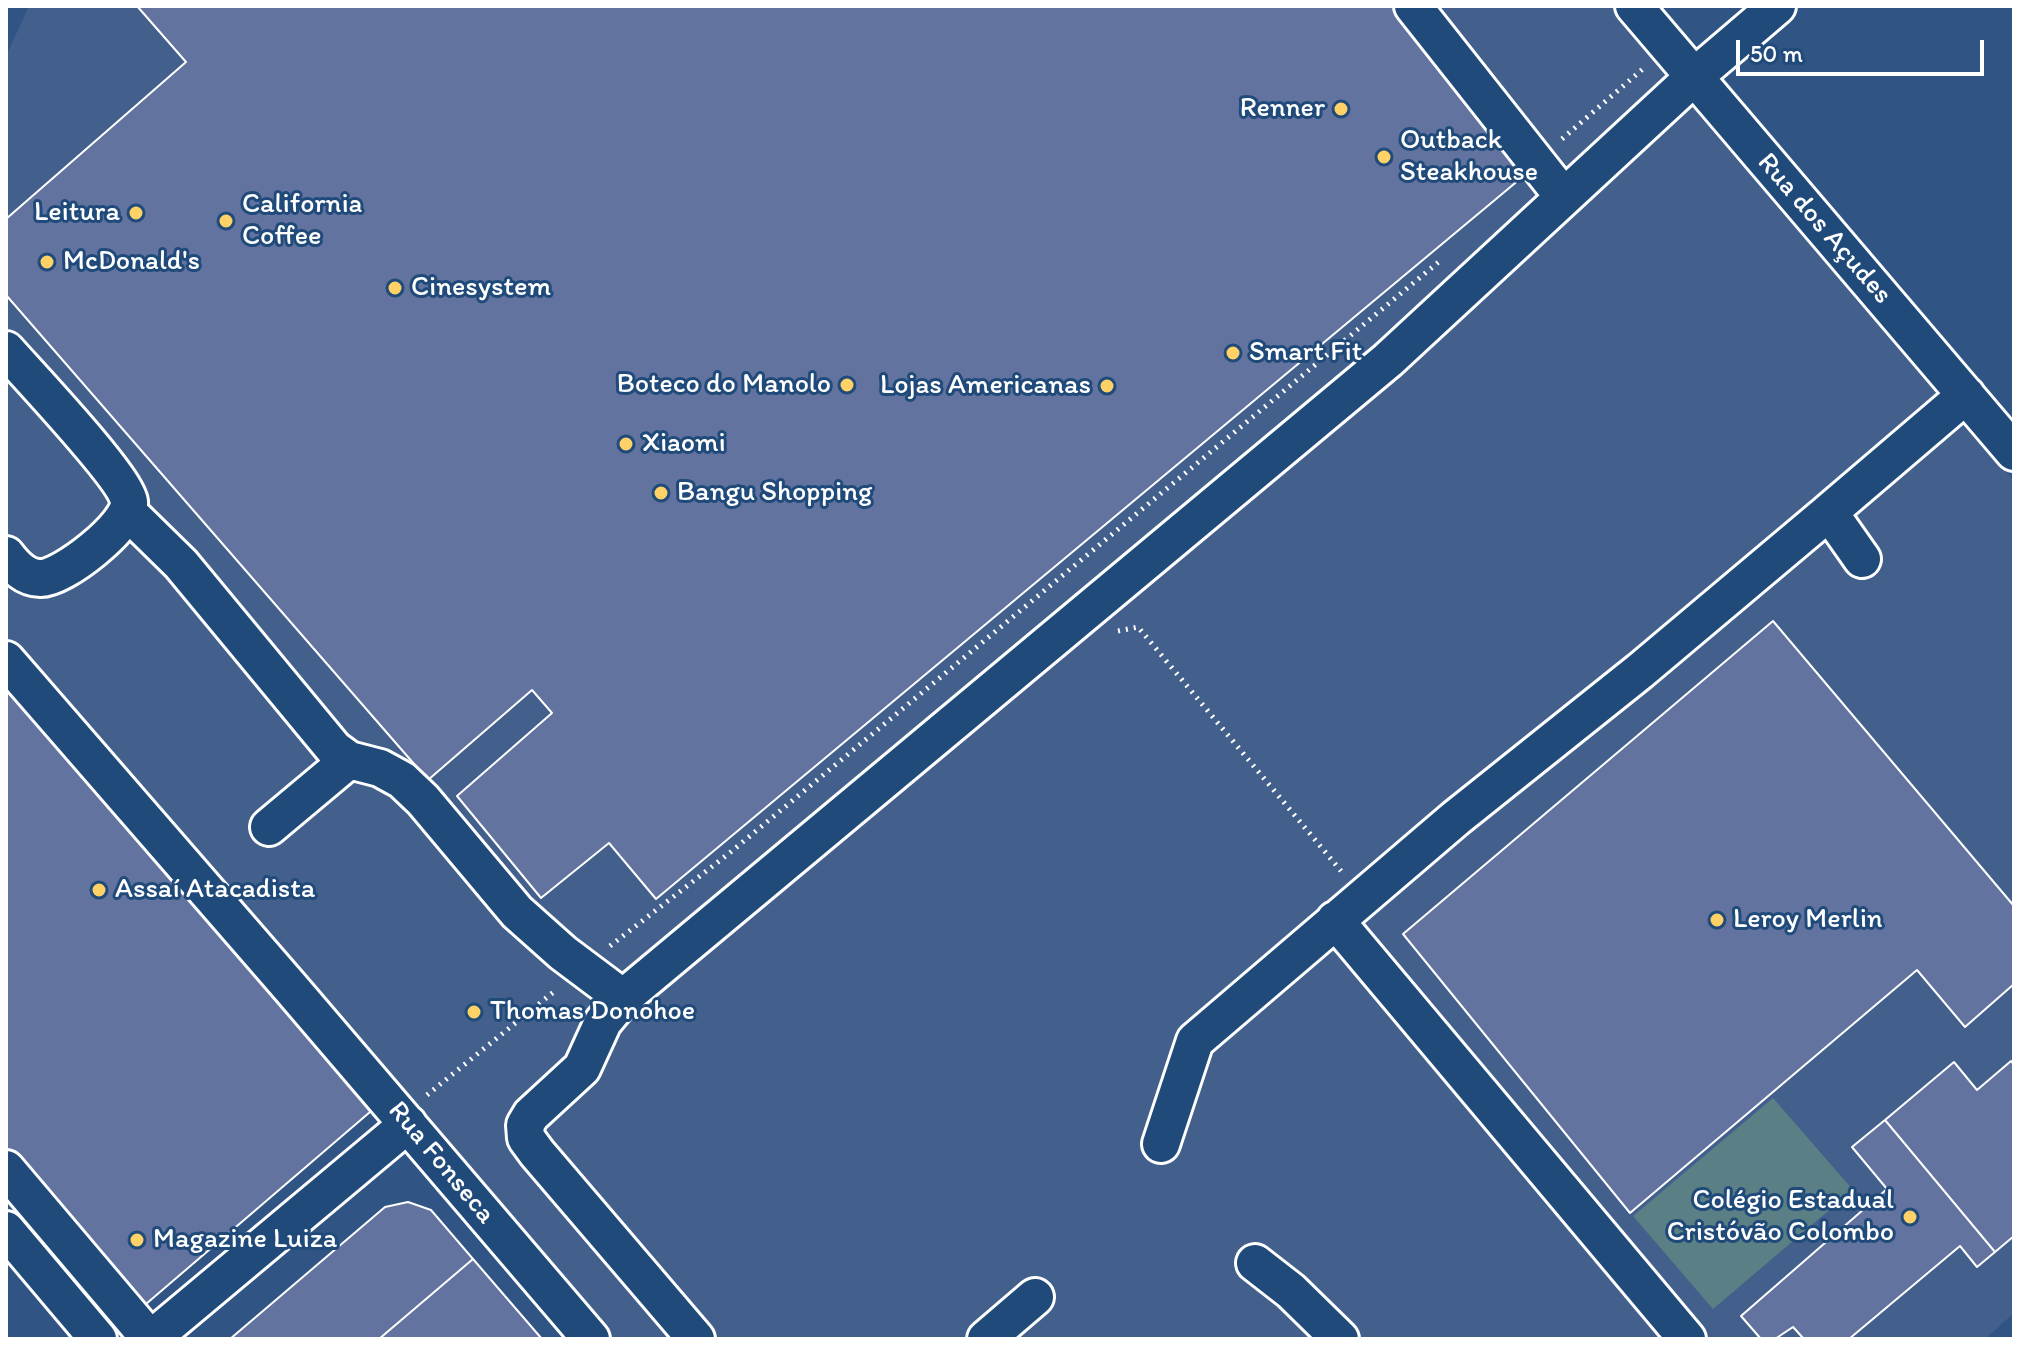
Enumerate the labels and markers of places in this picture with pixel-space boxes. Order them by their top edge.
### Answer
place label: Renner [1240,92,1325,126]
marker: Renner [1332,100,1350,118]
place label: Outback Steakhouse [1400,124,1538,190]
marker: Outback Steakhouse [1375,148,1393,166]
place label: California Coffee [242,188,362,254]
place label: Leitura [34,196,120,230]
marker: Leitura [127,204,145,222]
marker: California Coffee [217,212,235,230]
place label: McDonald's [63,245,200,279]
marker: McDonald's [38,253,56,271]
place label: Cinesystem [411,271,551,305]
marker: Cinesystem [386,279,404,297]
place label: Smart Fit [1249,336,1362,370]
marker: Smart Fit [1224,344,1242,362]
place label: Boteco do Manolo [617,368,831,402]
place label: Lojas Americanas [880,369,1091,403]
marker: Boteco do Manolo [838,376,856,394]
marker: Lojas Americanas [1098,377,1116,395]
place label: Xiaomi [642,427,726,461]
marker: Xiaomi [617,435,635,453]
place label: Bangu Shopping [677,476,872,510]
marker: Bangu Shopping [652,484,670,502]
place label: Assaí Atacadista [115,873,315,907]
marker: Assaí Atacadista [90,881,108,899]
place label: Leroy Merlin [1733,903,1883,937]
marker: Leroy Merlin [1708,911,1726,929]
place label: Thomas Donohoe [490,995,695,1029]
marker: Thomas Donohoe [465,1003,483,1021]
place label: Colégio Estadual Cristóvão Colombo [1667,1184,1894,1250]
marker: Colégio Estadual Cristóvão Colombo [1901,1208,1919,1226]
place label: Magazine Luiza [153,1223,337,1257]
marker: Magazine Luiza [128,1231,146,1249]

